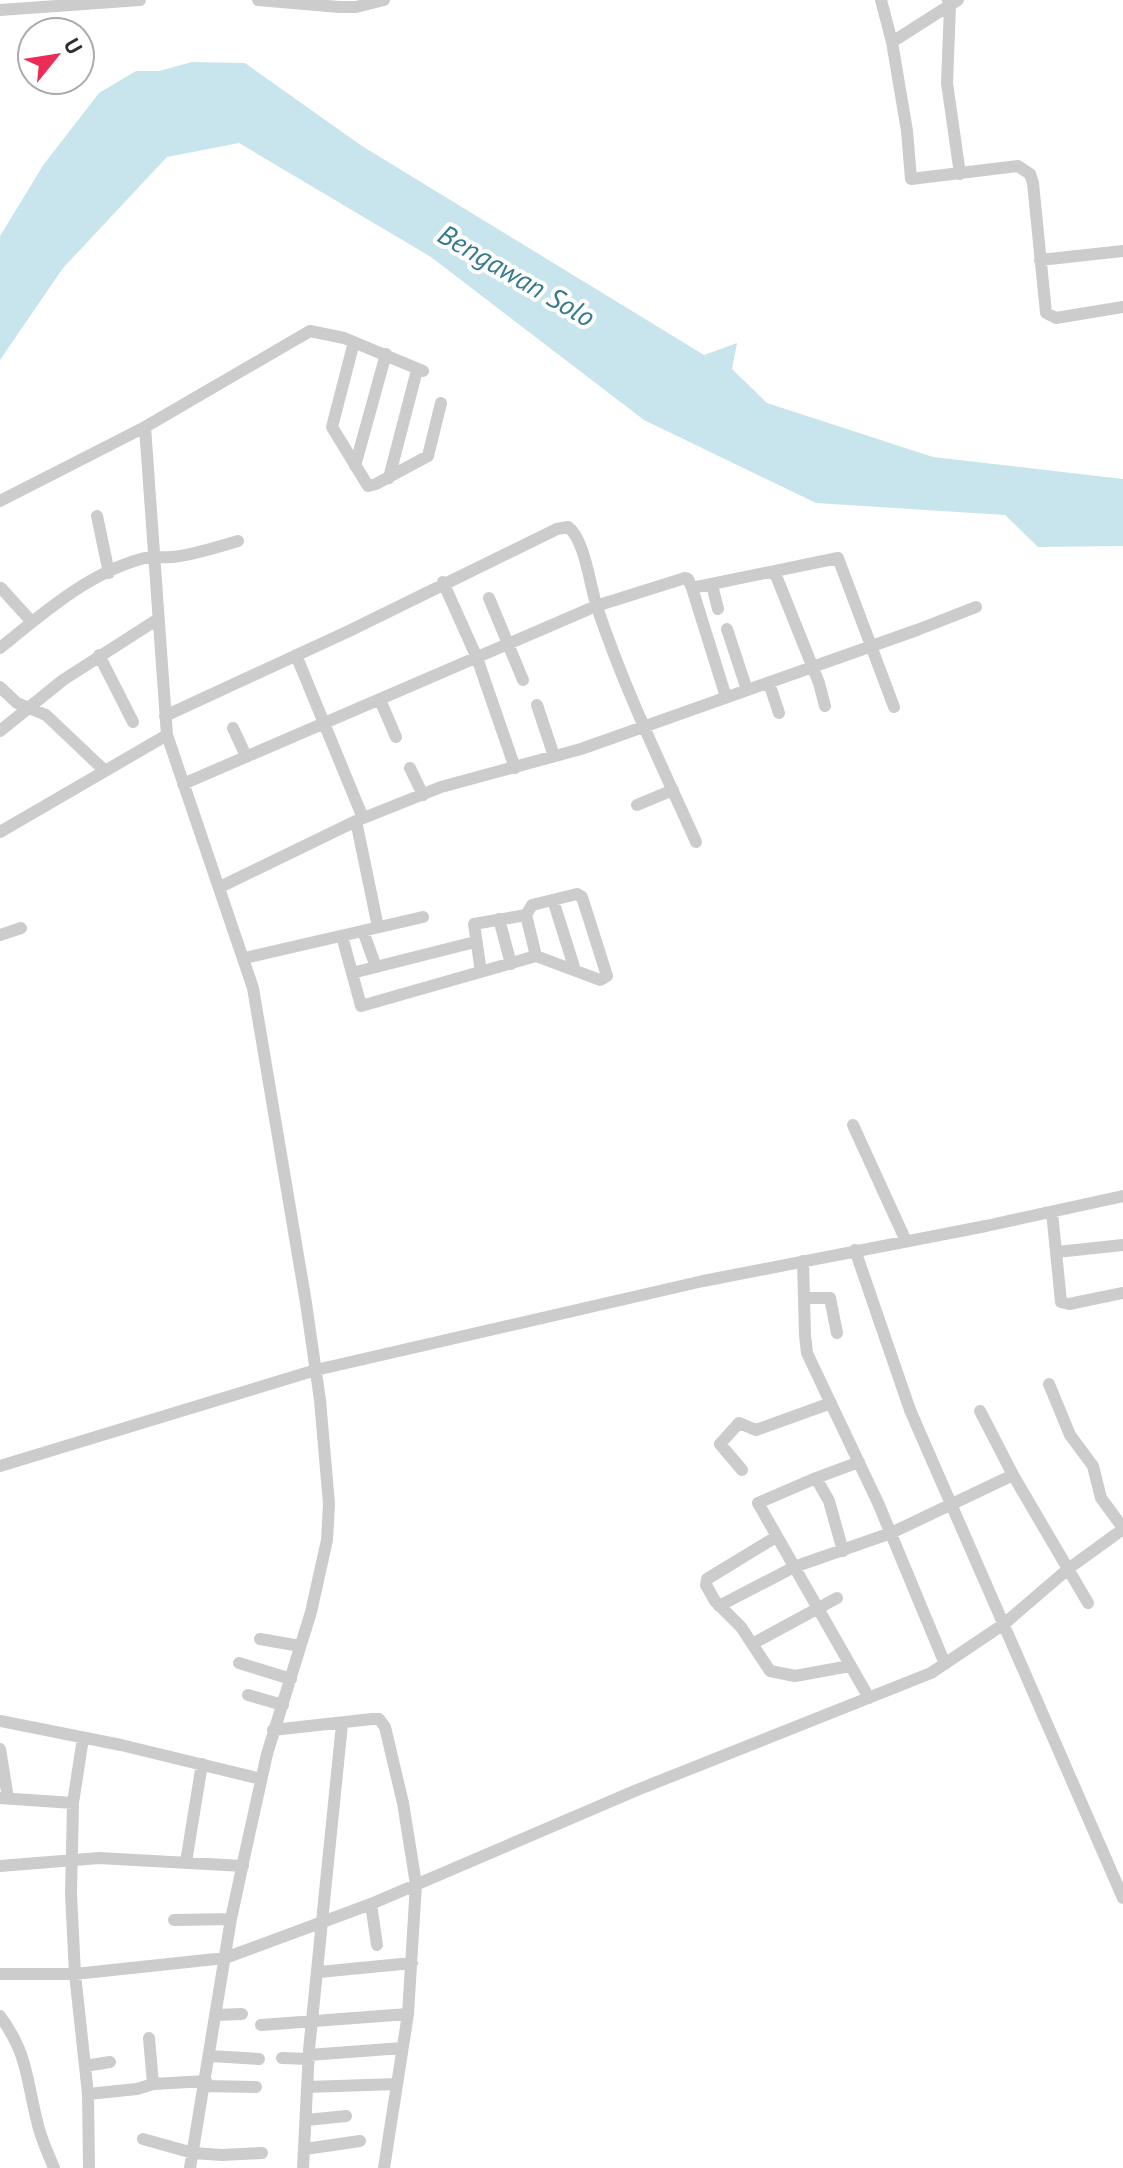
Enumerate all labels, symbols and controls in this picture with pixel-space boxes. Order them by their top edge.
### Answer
north arrow [16,16,96,96]
text: U [58,33,89,59]
water label: Bengawan Solo [432,215,602,335]

